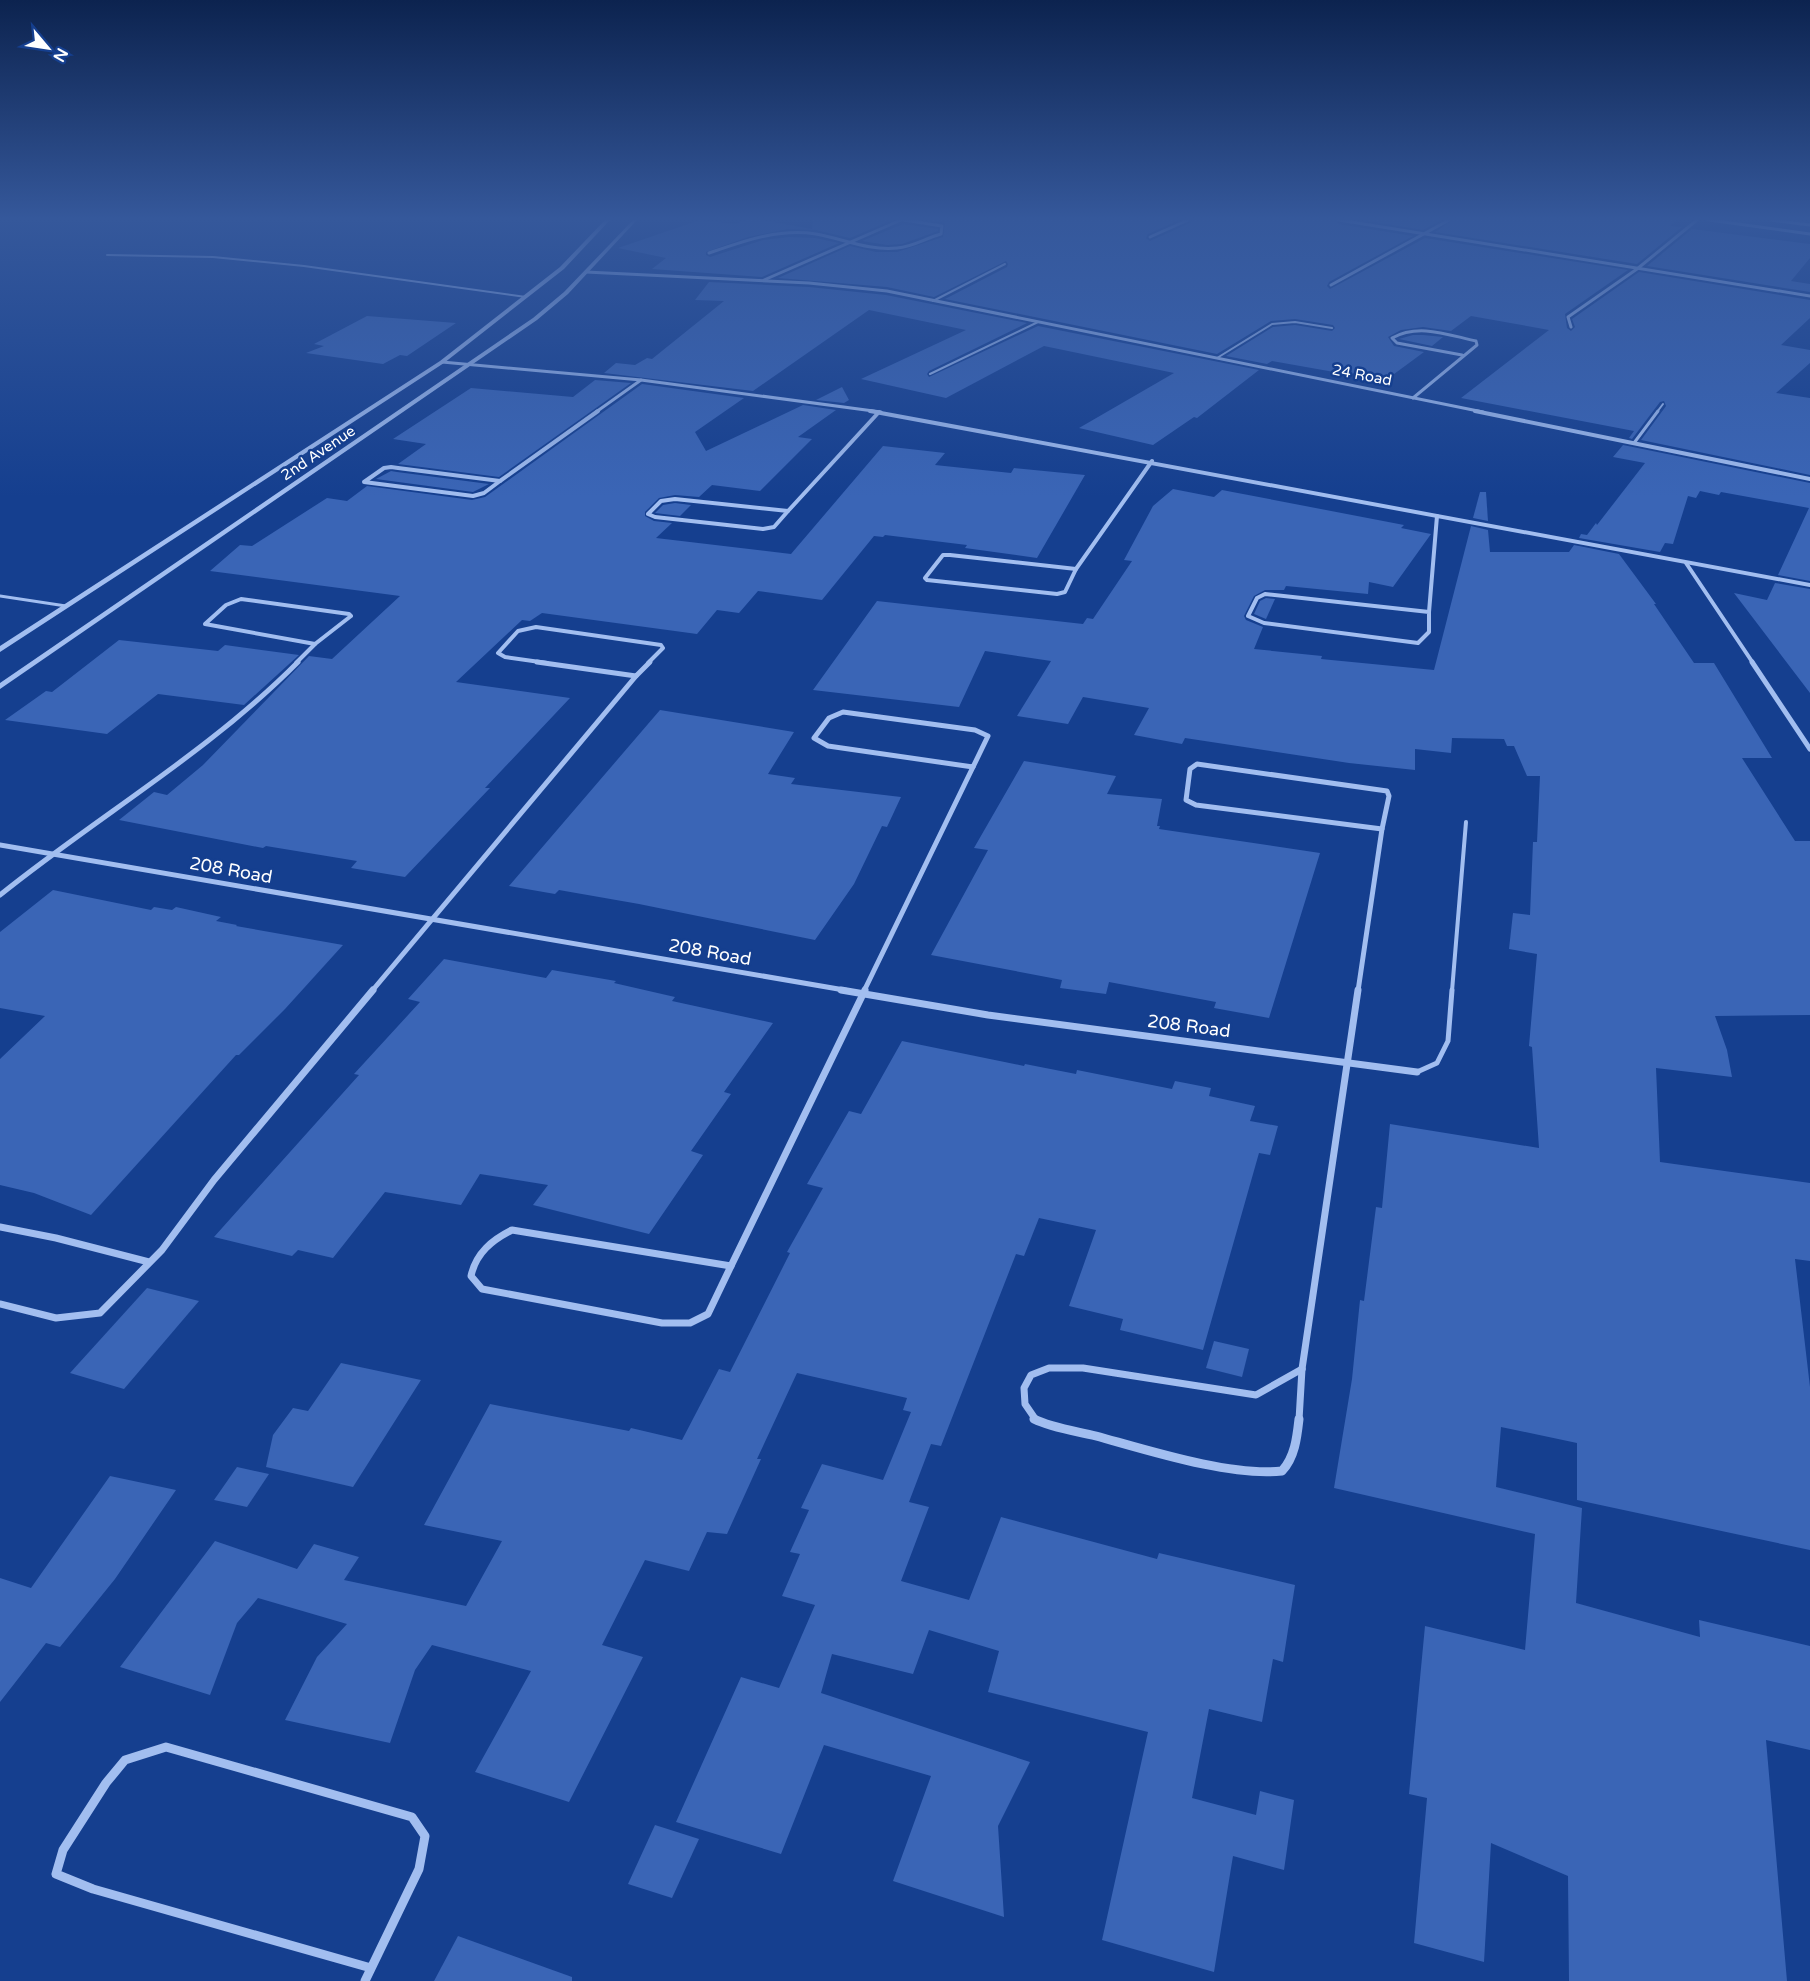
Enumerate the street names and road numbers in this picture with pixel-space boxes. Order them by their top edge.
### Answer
street label: 24 Road [1331,360,1393,390]
street label: 2nd Avenue [277,422,359,484]
street label: 208 Road [188,852,274,888]
street label: 208 Road [667,934,753,970]
street label: 208 Road [1146,1010,1232,1042]

